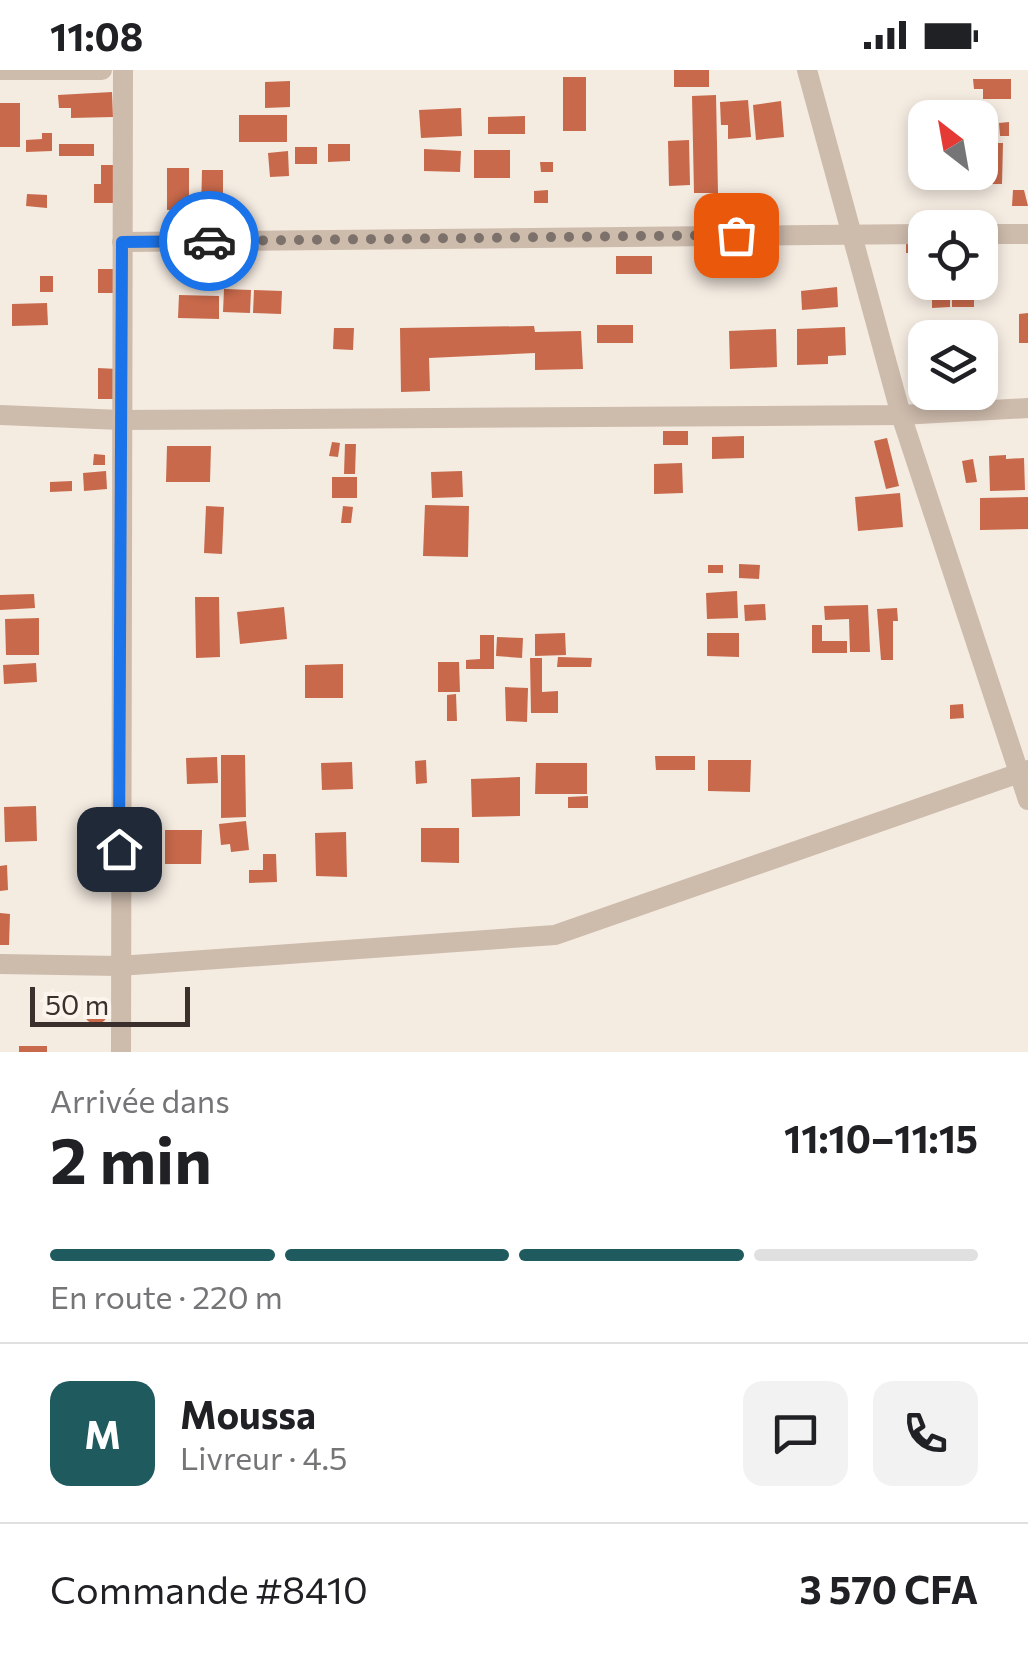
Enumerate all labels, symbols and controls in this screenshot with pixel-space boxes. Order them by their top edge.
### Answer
text: 11:08 [50,12,143,59]
north arrow [908,100,998,190]
map controls [908,100,998,410]
courier [159,191,259,291]
pin [694,193,779,278]
icon: bag [709,208,764,263]
button: locate [908,210,998,300]
icon: car [182,214,237,269]
button: layers [908,320,998,410]
pin [77,807,162,892]
icon: home [92,822,147,877]
scale bar [30,982,190,1026]
text: 50 m [45,987,109,1021]
text: Arrivée dans [50,1080,230,1120]
text: 11:10–11:15 [784,1114,978,1161]
text: 2 min [50,1118,212,1197]
text: En route · 220 m [50,1276,283,1316]
button: chat [743,1381,848,1486]
button: phone [873,1381,978,1486]
text: Moussa [180,1390,316,1437]
text: M [84,1410,121,1457]
text: Livreur · 4.5 [180,1437,347,1477]
text: Commande #8410 [50,1565,368,1612]
text: 3 570 CFA [800,1565,978,1612]

